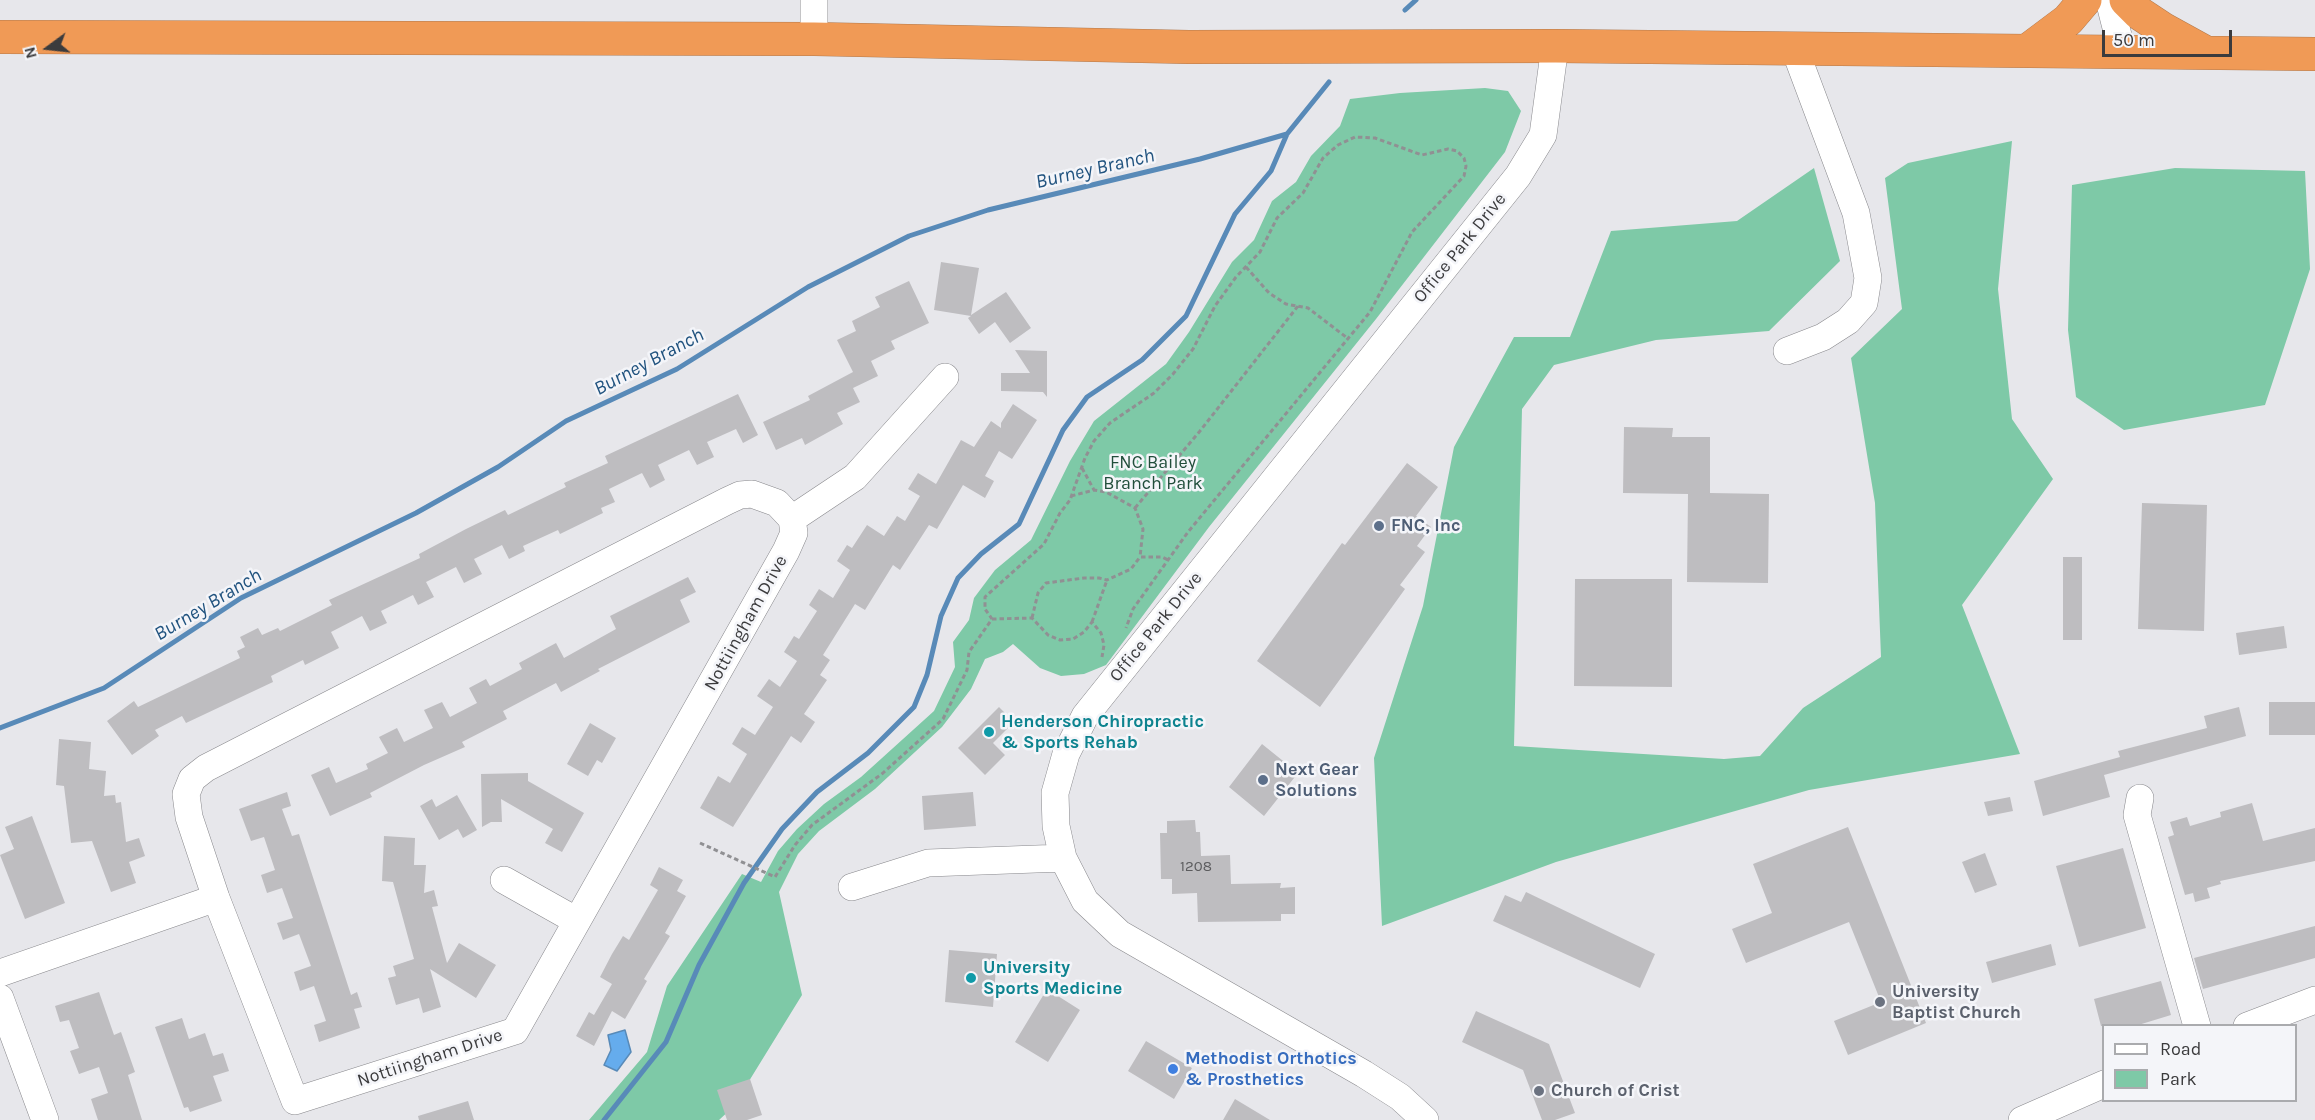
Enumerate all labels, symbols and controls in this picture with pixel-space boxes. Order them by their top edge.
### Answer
north arrow [18,18,78,78]
scale bar [2105,18,2236,56]
text: 50 m [2113,29,2155,51]
text: N [19,45,41,61]
water label: Burney Branch [1033,144,1157,194]
street label: Office Park Drive [1409,189,1511,307]
water label: Burney Branch [590,323,708,401]
park label: FNC Bailey Branch Park [1103,452,1203,494]
place label: FNC, Inc [1391,515,1460,537]
marker: FNC, Inc [1372,519,1386,533]
street label: Nottiingham Drive [700,552,792,694]
water label: Burney Branch [150,563,266,647]
street label: Office Park Drive [1105,568,1207,686]
place label: Henderson Chiropractic & Sports Rehab [1001,711,1204,754]
marker: Henderson Chiropractic & Sports Rehab [982,725,996,739]
place label: Next Gear Solutions [1275,759,1358,802]
marker: Next Gear Solutions [1256,773,1270,787]
house number: 1208 [1180,858,1212,876]
place label: University Sports Medicine [983,957,1122,1000]
marker: University Sports Medicine [964,971,978,985]
place label: University Baptist Church [1892,981,2021,1024]
marker: University Baptist Church [1873,995,1887,1009]
street label: Nottiingham Drive [355,1024,505,1092]
legend [2102,1024,2297,1102]
text: Road [2160,1038,2201,1060]
place label: Methodist Orthotics & Prosthetics [1185,1048,1357,1090]
marker: Methodist Orthotics & Prosthetics [1166,1062,1180,1076]
text: Park [2160,1068,2197,1090]
place label: Church of Crist [1551,1080,1680,1102]
marker: Church of Crist [1532,1084,1546,1098]

